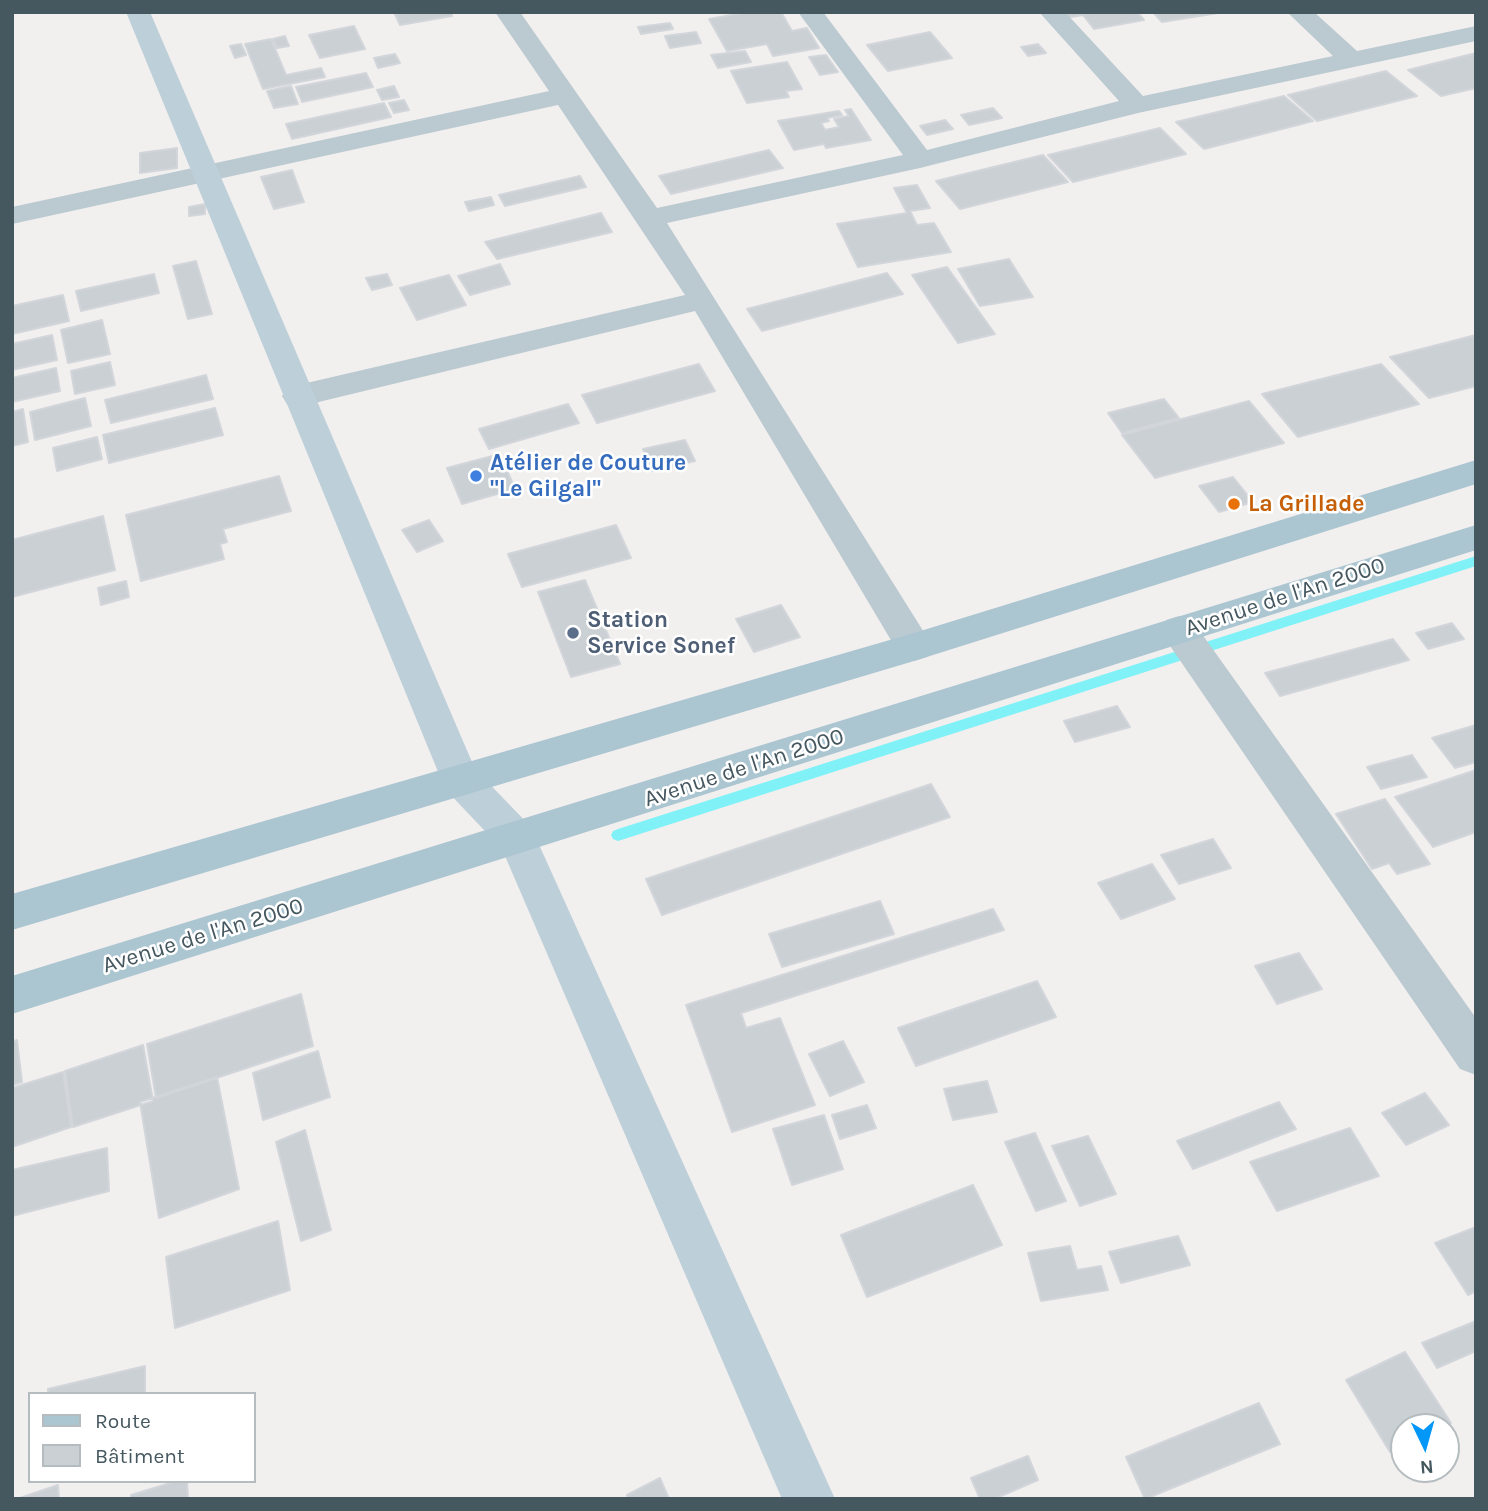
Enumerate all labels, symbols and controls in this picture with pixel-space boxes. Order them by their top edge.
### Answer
place label: Atélier de Couture "Le Gilgal" [490,449,686,503]
marker: Atélier de Couture "Le Gilgal" [468,468,484,484]
place label: La Grillade [1248,490,1365,518]
marker: La Grillade [1226,496,1242,512]
street label: Avenue de l'An 2000 [1182,552,1388,642]
place label: Station Service Sonef [587,606,735,660]
marker: Station Service Sonef [565,625,581,641]
street label: Avenue de l'An 2000 [641,723,847,813]
street label: Avenue de l'An 2000 [99,892,307,980]
legend [28,1392,256,1483]
text: Route [95,1409,151,1433]
north arrow [1390,1413,1460,1483]
text: Bâtiment [95,1444,185,1468]
text: N [1419,1455,1434,1478]

